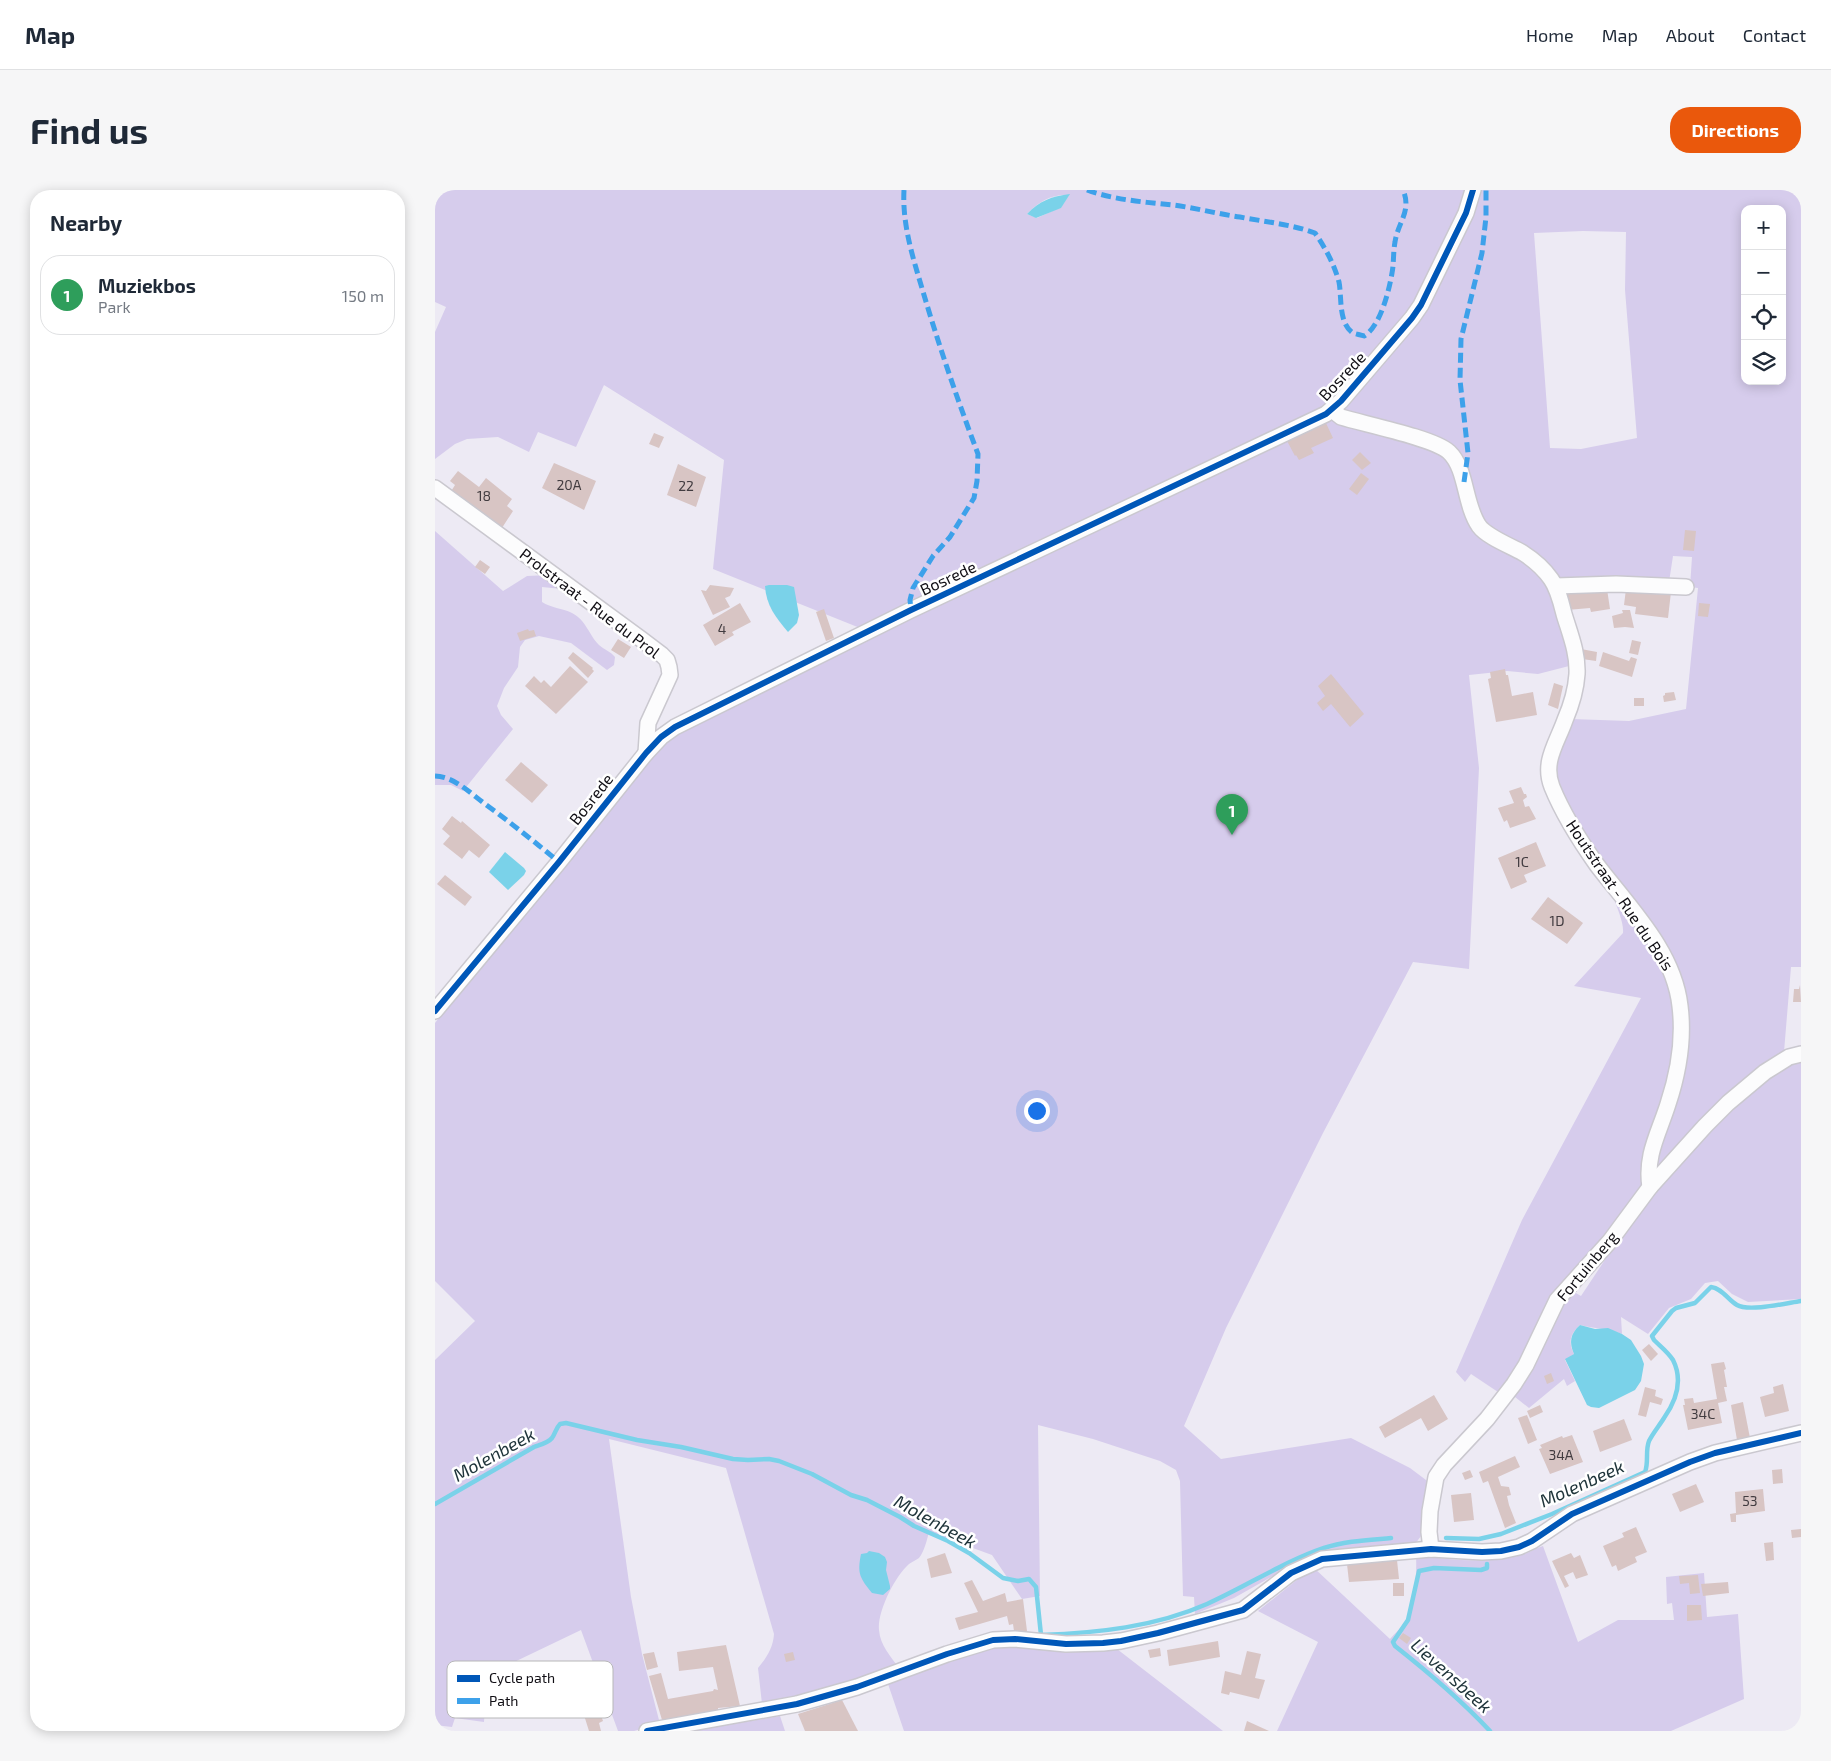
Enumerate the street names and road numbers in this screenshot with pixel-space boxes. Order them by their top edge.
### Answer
street label: Bosrede [1314,347,1369,404]
street label: Prolstraat - Rue du Prol [516,544,664,662]
street label: Bosrede [917,556,979,599]
street label: Bosrede [565,769,616,828]
street label: Houtstraat - Rue du Bois [1563,816,1678,974]
street label: Fortuinberg [1552,1227,1621,1304]

